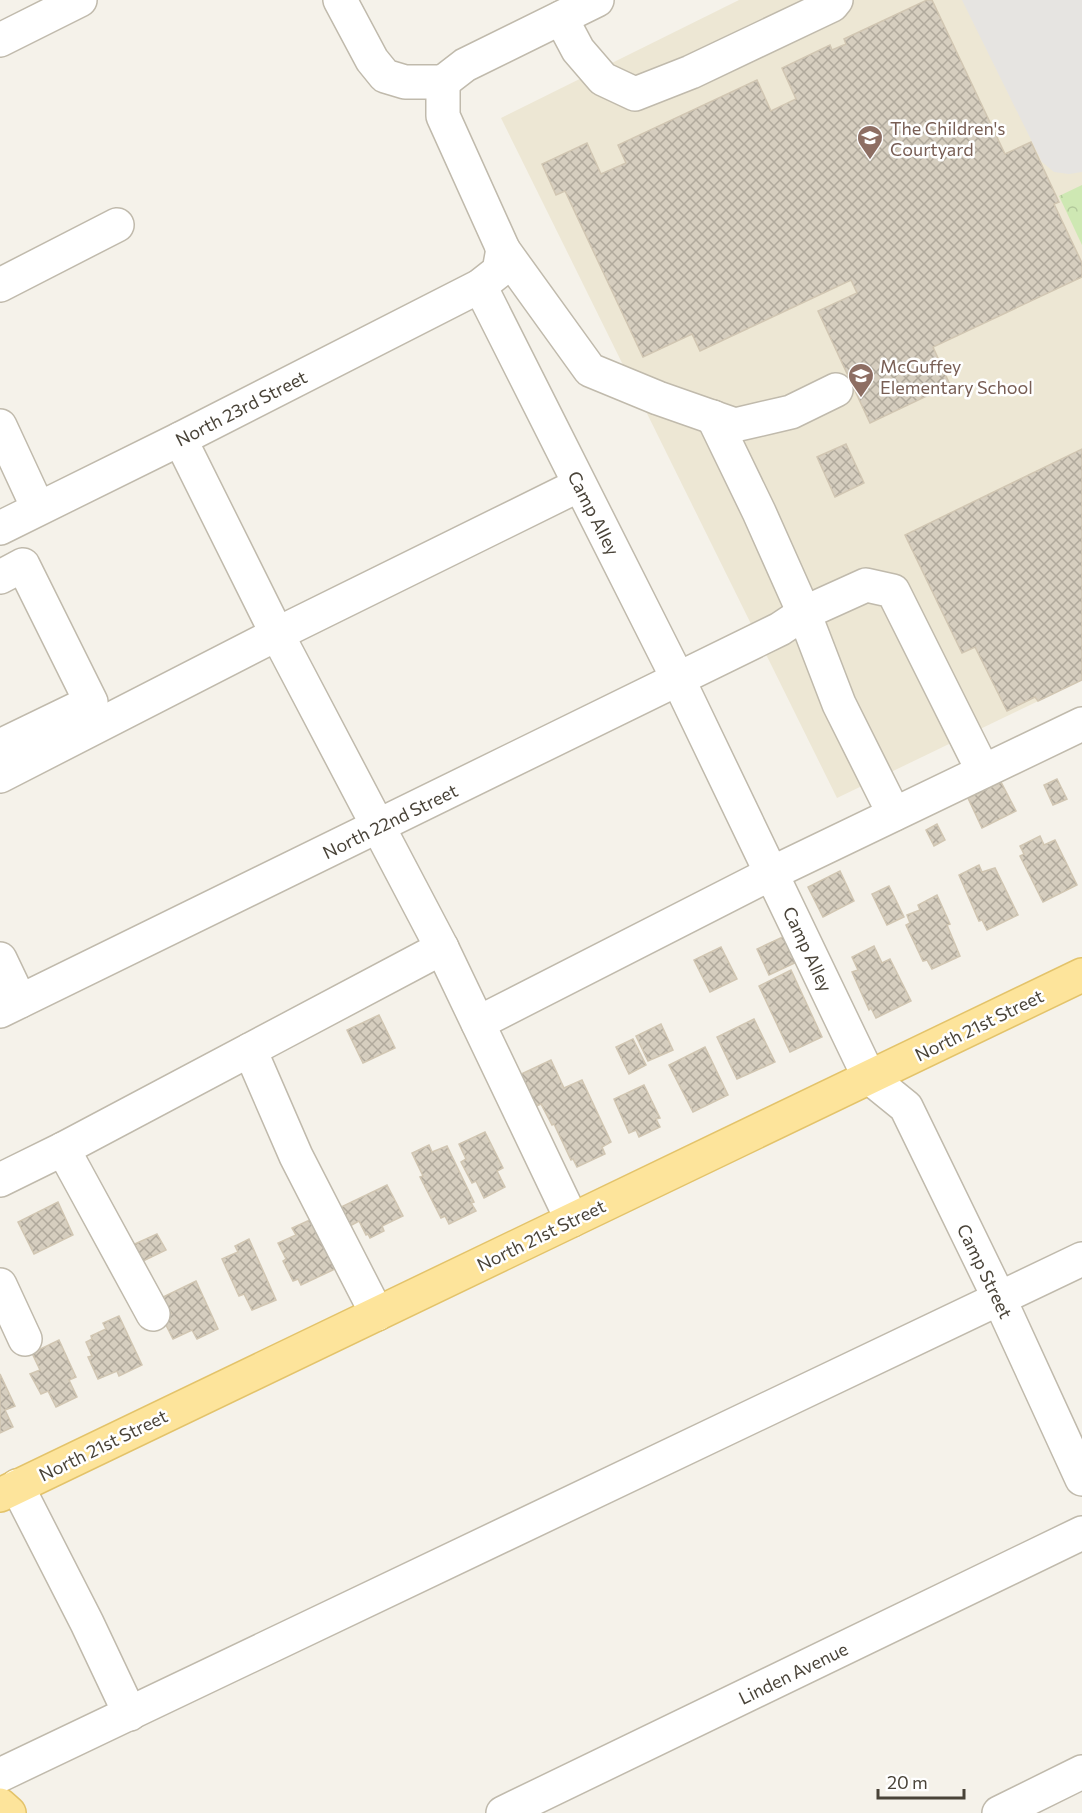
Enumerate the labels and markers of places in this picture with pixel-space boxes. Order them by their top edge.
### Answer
place label: The Children's Courtyard [890,117,1006,160]
school or university icon: The Children's Courtyard [855,123,885,161]
place label: McGuffey Elementary School [880,355,1033,398]
school or university icon: McGuffey Elementary School [846,361,876,399]

